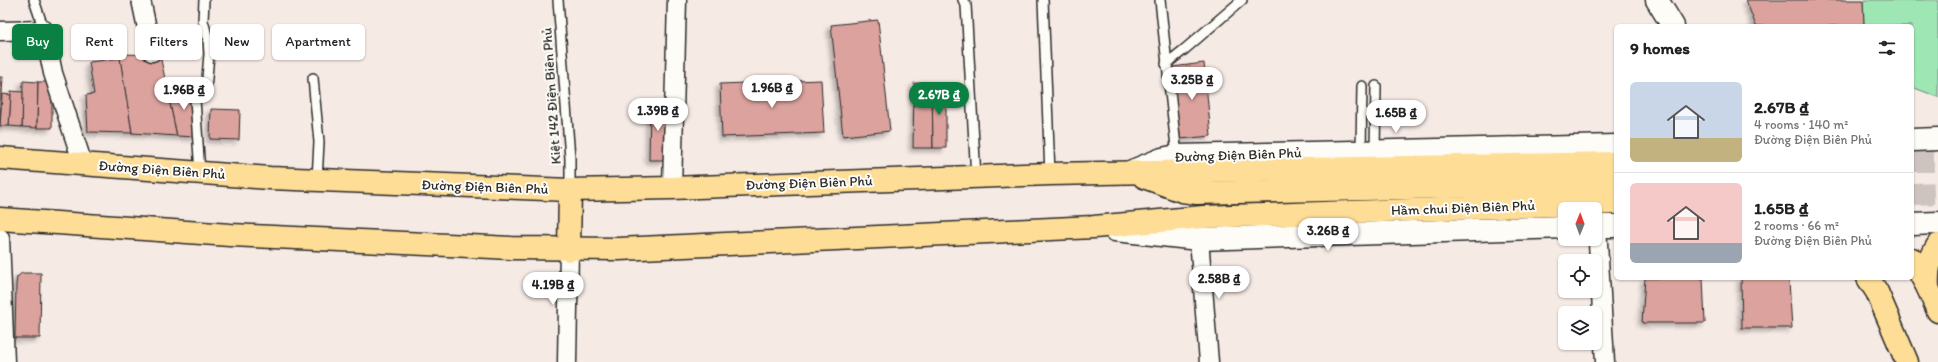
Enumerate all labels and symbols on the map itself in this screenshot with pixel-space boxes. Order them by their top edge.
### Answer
street label: Kiệt 142 Điện Biên Phủ [538,27,564,165]
pin: 3.25B ₫ [1155,67,1229,101]
pin: 1.96B ₫ [735,75,809,109]
pin: 1.96B ₫ [147,77,221,111]
pin: 2.67B ₫ [902,82,976,116]
pin: 1.39B ₫ [621,98,695,132]
pin: 1.65B ₫ [1359,100,1433,134]
street label: Đường Điện Biên Phủ [1174,144,1302,166]
street label: Đường Điện Biên Phủ [98,157,226,183]
street label: Đường Điện Biên Phủ [745,172,873,194]
street label: Đường Điện Biên Phủ [421,176,549,198]
street label: Hầm chui Điện Biên Phủ [1391,197,1536,219]
north arrow [1558,202,1602,246]
pin: 3.26B ₫ [1291,218,1365,252]
pin: 2.58B ₫ [1182,266,1256,300]
pin: 4.19B ₫ [516,272,590,306]

